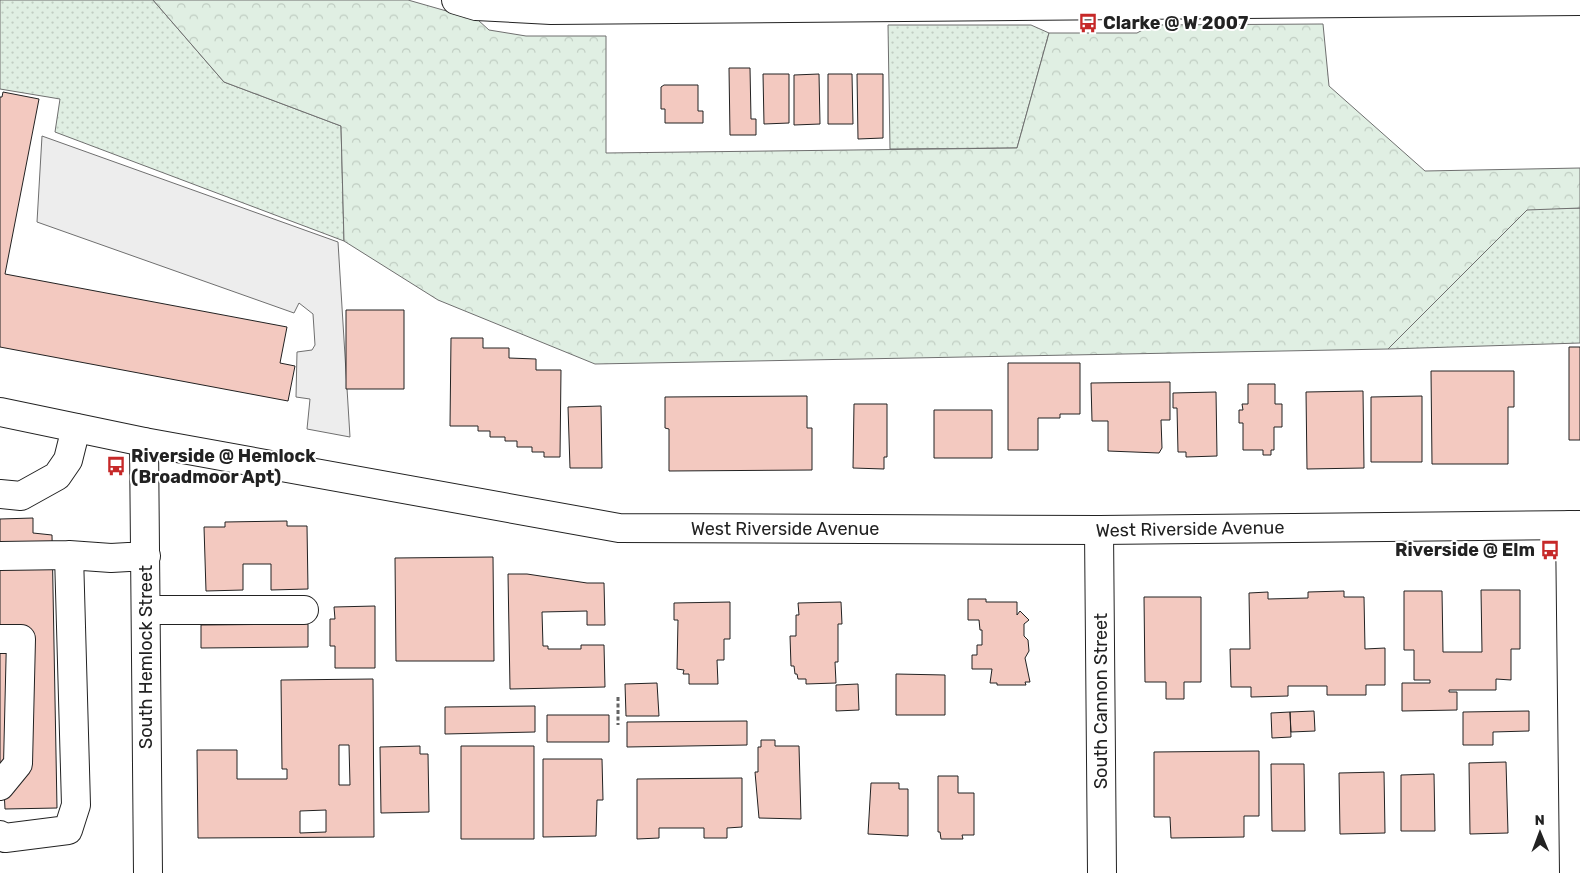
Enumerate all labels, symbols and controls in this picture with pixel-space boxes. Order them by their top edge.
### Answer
bus stop icon: Clarke @ W 2007 [1077,12,1099,34]
place label: Clarke @ W 2007 [1103,12,1248,34]
place label: Riverside @ Hemlock (Broadmoor Apt) [131,445,316,488]
bus stop icon: Riverside @ Hemlock (Broadmoor Apt) [105,455,127,477]
street label: West Riverside Avenue [1095,516,1285,542]
street label: West Riverside Avenue [691,518,879,540]
place label: Riverside @ Elm [1395,539,1535,561]
bus stop icon: Riverside @ Elm [1539,539,1561,561]
street label: South Hemlock Street [135,565,157,749]
street label: South Cannon Street [1090,613,1112,789]
north arrow [1515,808,1565,858]
text: N [1535,812,1545,829]

